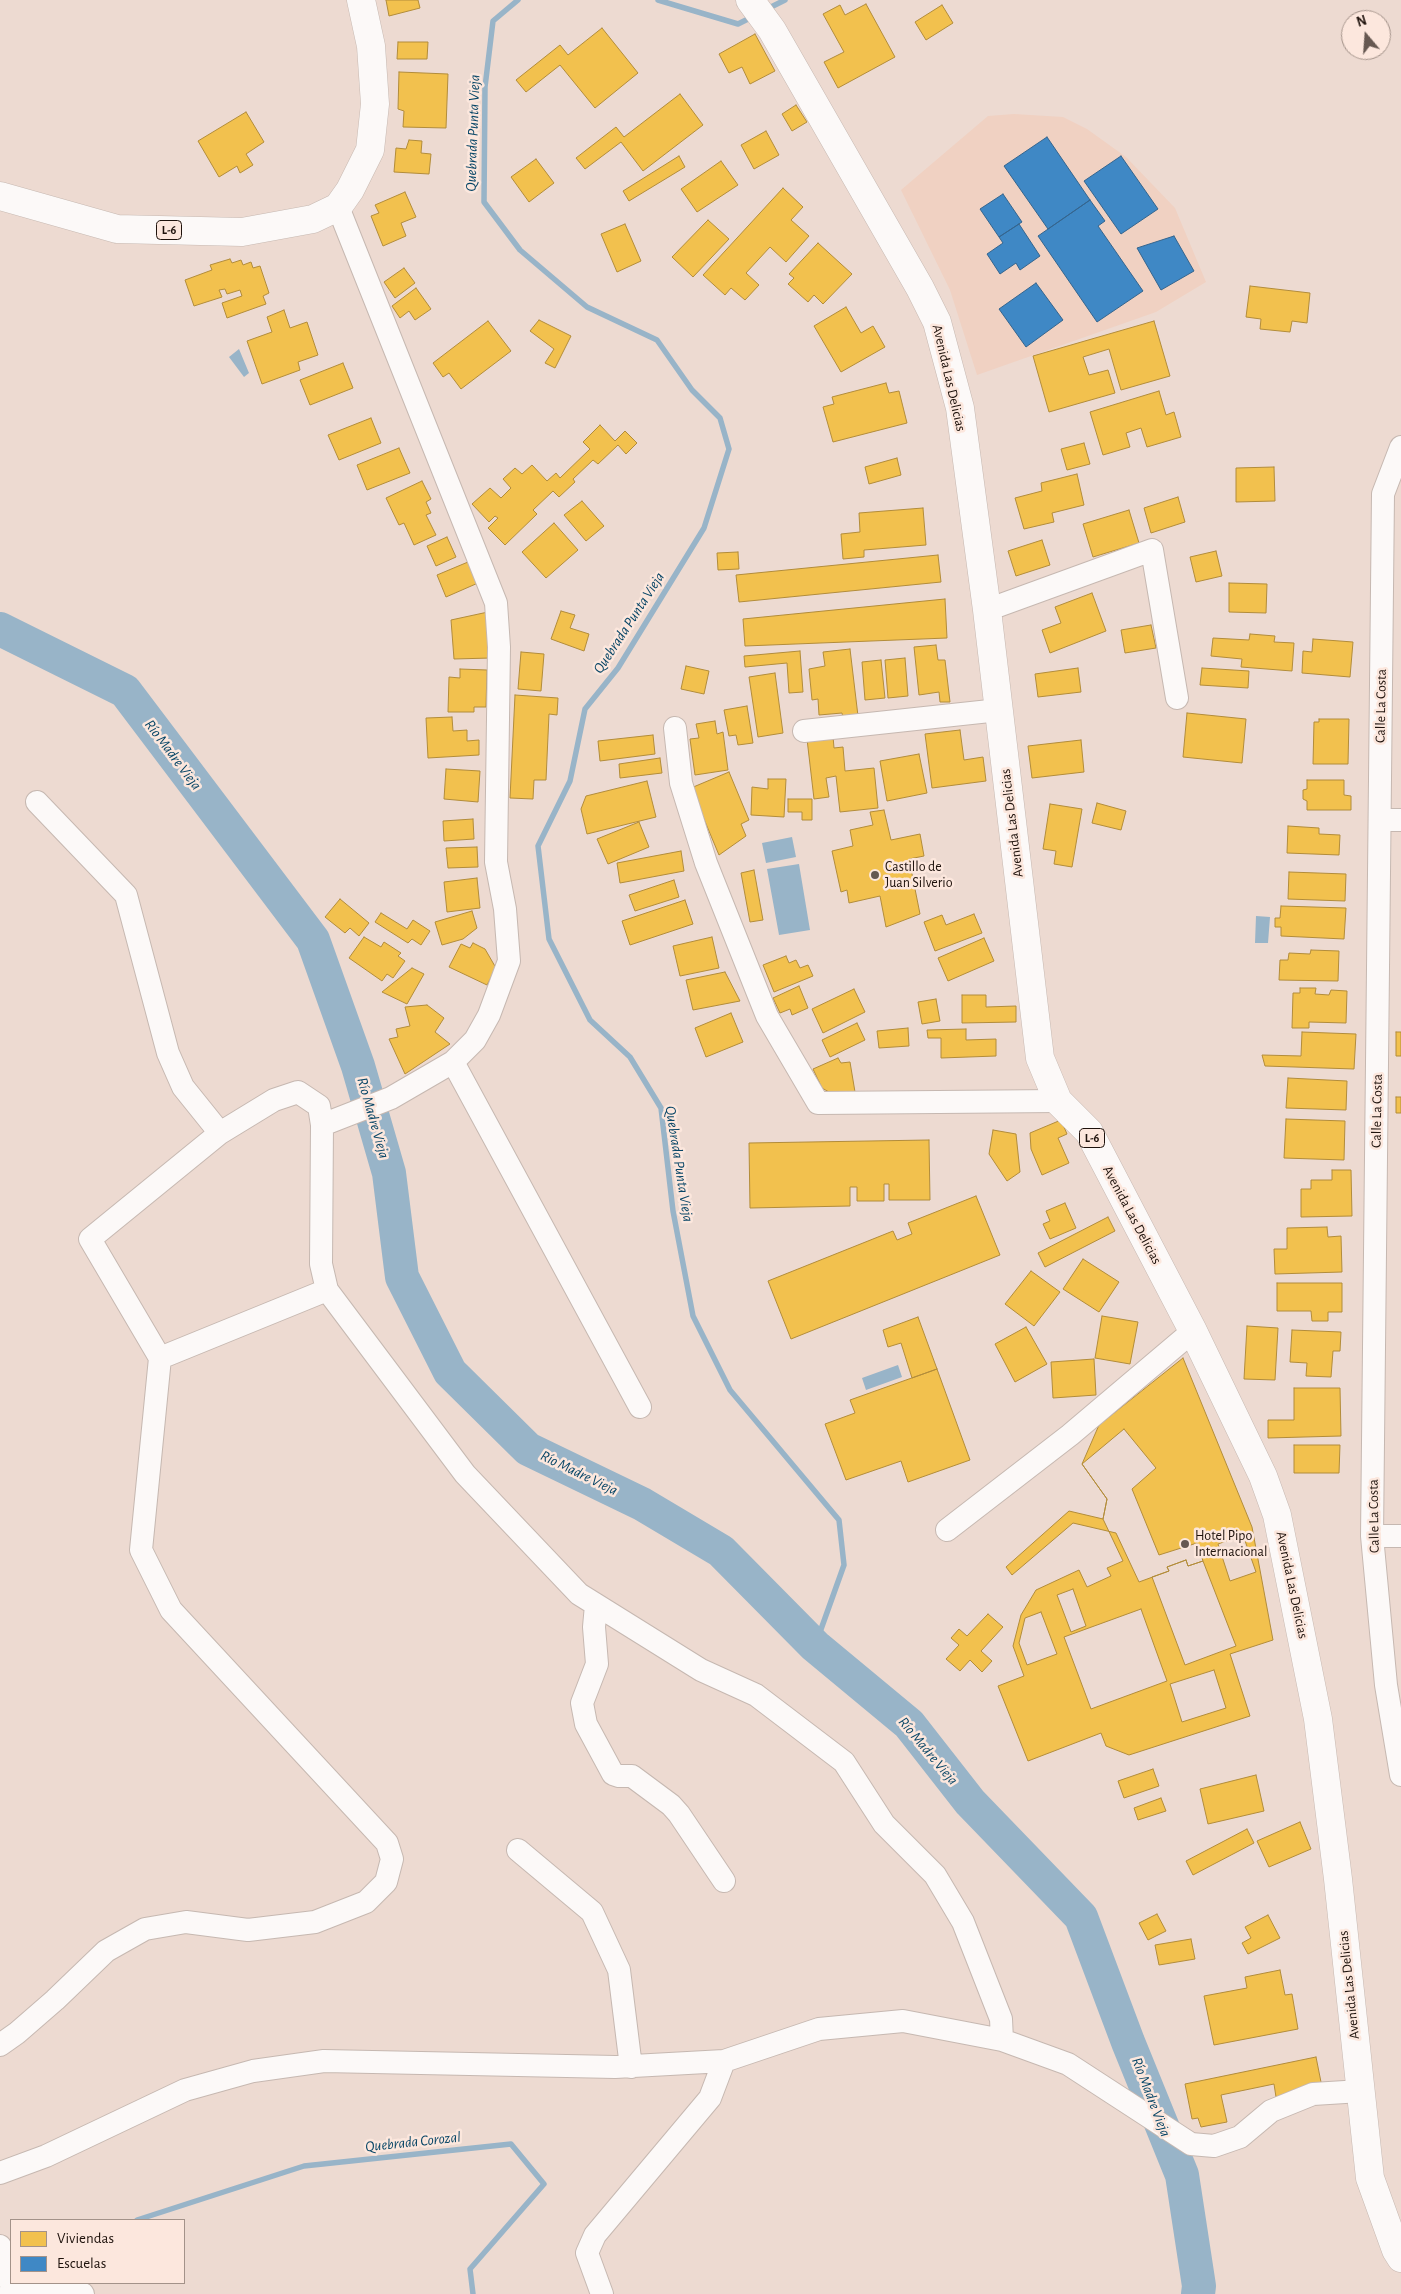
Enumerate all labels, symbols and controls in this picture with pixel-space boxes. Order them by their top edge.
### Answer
north arrow [1341,10,1391,60]
text: N [1355,14,1368,30]
water label: Quebrada Punta Vieja [462,74,484,192]
road number: L-6 [156,220,182,240]
street label: Avenida Las Delicias [929,323,969,433]
water label: Quebrada Punta Vieja [590,569,668,677]
street label: Calle La Costa [1372,669,1390,743]
water label: Río Madre Vieja [141,716,205,794]
street label: Avenida Las Delicias [997,768,1027,878]
place label: Castillo de Juan Silverio [885,859,953,892]
marker: Castillo de Juan Silverio [869,869,881,881]
street label: Calle La Costa [1368,1074,1386,1148]
water label: Río Madre Vieja [353,1075,393,1161]
water label: Quebrada Punta Vieja [661,1105,697,1223]
road number: L-6 [1080,1128,1104,1148]
street label: Avenida Las Delicias [1099,1163,1165,1267]
water label: Río Madre Vieja [538,1447,620,1499]
street label: Calle La Costa [1365,1479,1383,1553]
place label: Hotel Pipo Internacional [1195,1528,1267,1560]
street label: Avenida Las Delicias [1272,1530,1312,1640]
marker: Hotel Pipo Internacional [1179,1538,1191,1550]
water label: Río Madre Vieja [894,1713,962,1789]
street label: Avenida Las Delicias [1335,1930,1363,2040]
water label: Río Madre Vieja [1128,2055,1174,2139]
water label: Quebrada Corozal [364,2128,462,2156]
legend [10,2219,185,2284]
text: Viviendas [57,2231,114,2246]
text: Escuelas [57,2256,106,2271]

